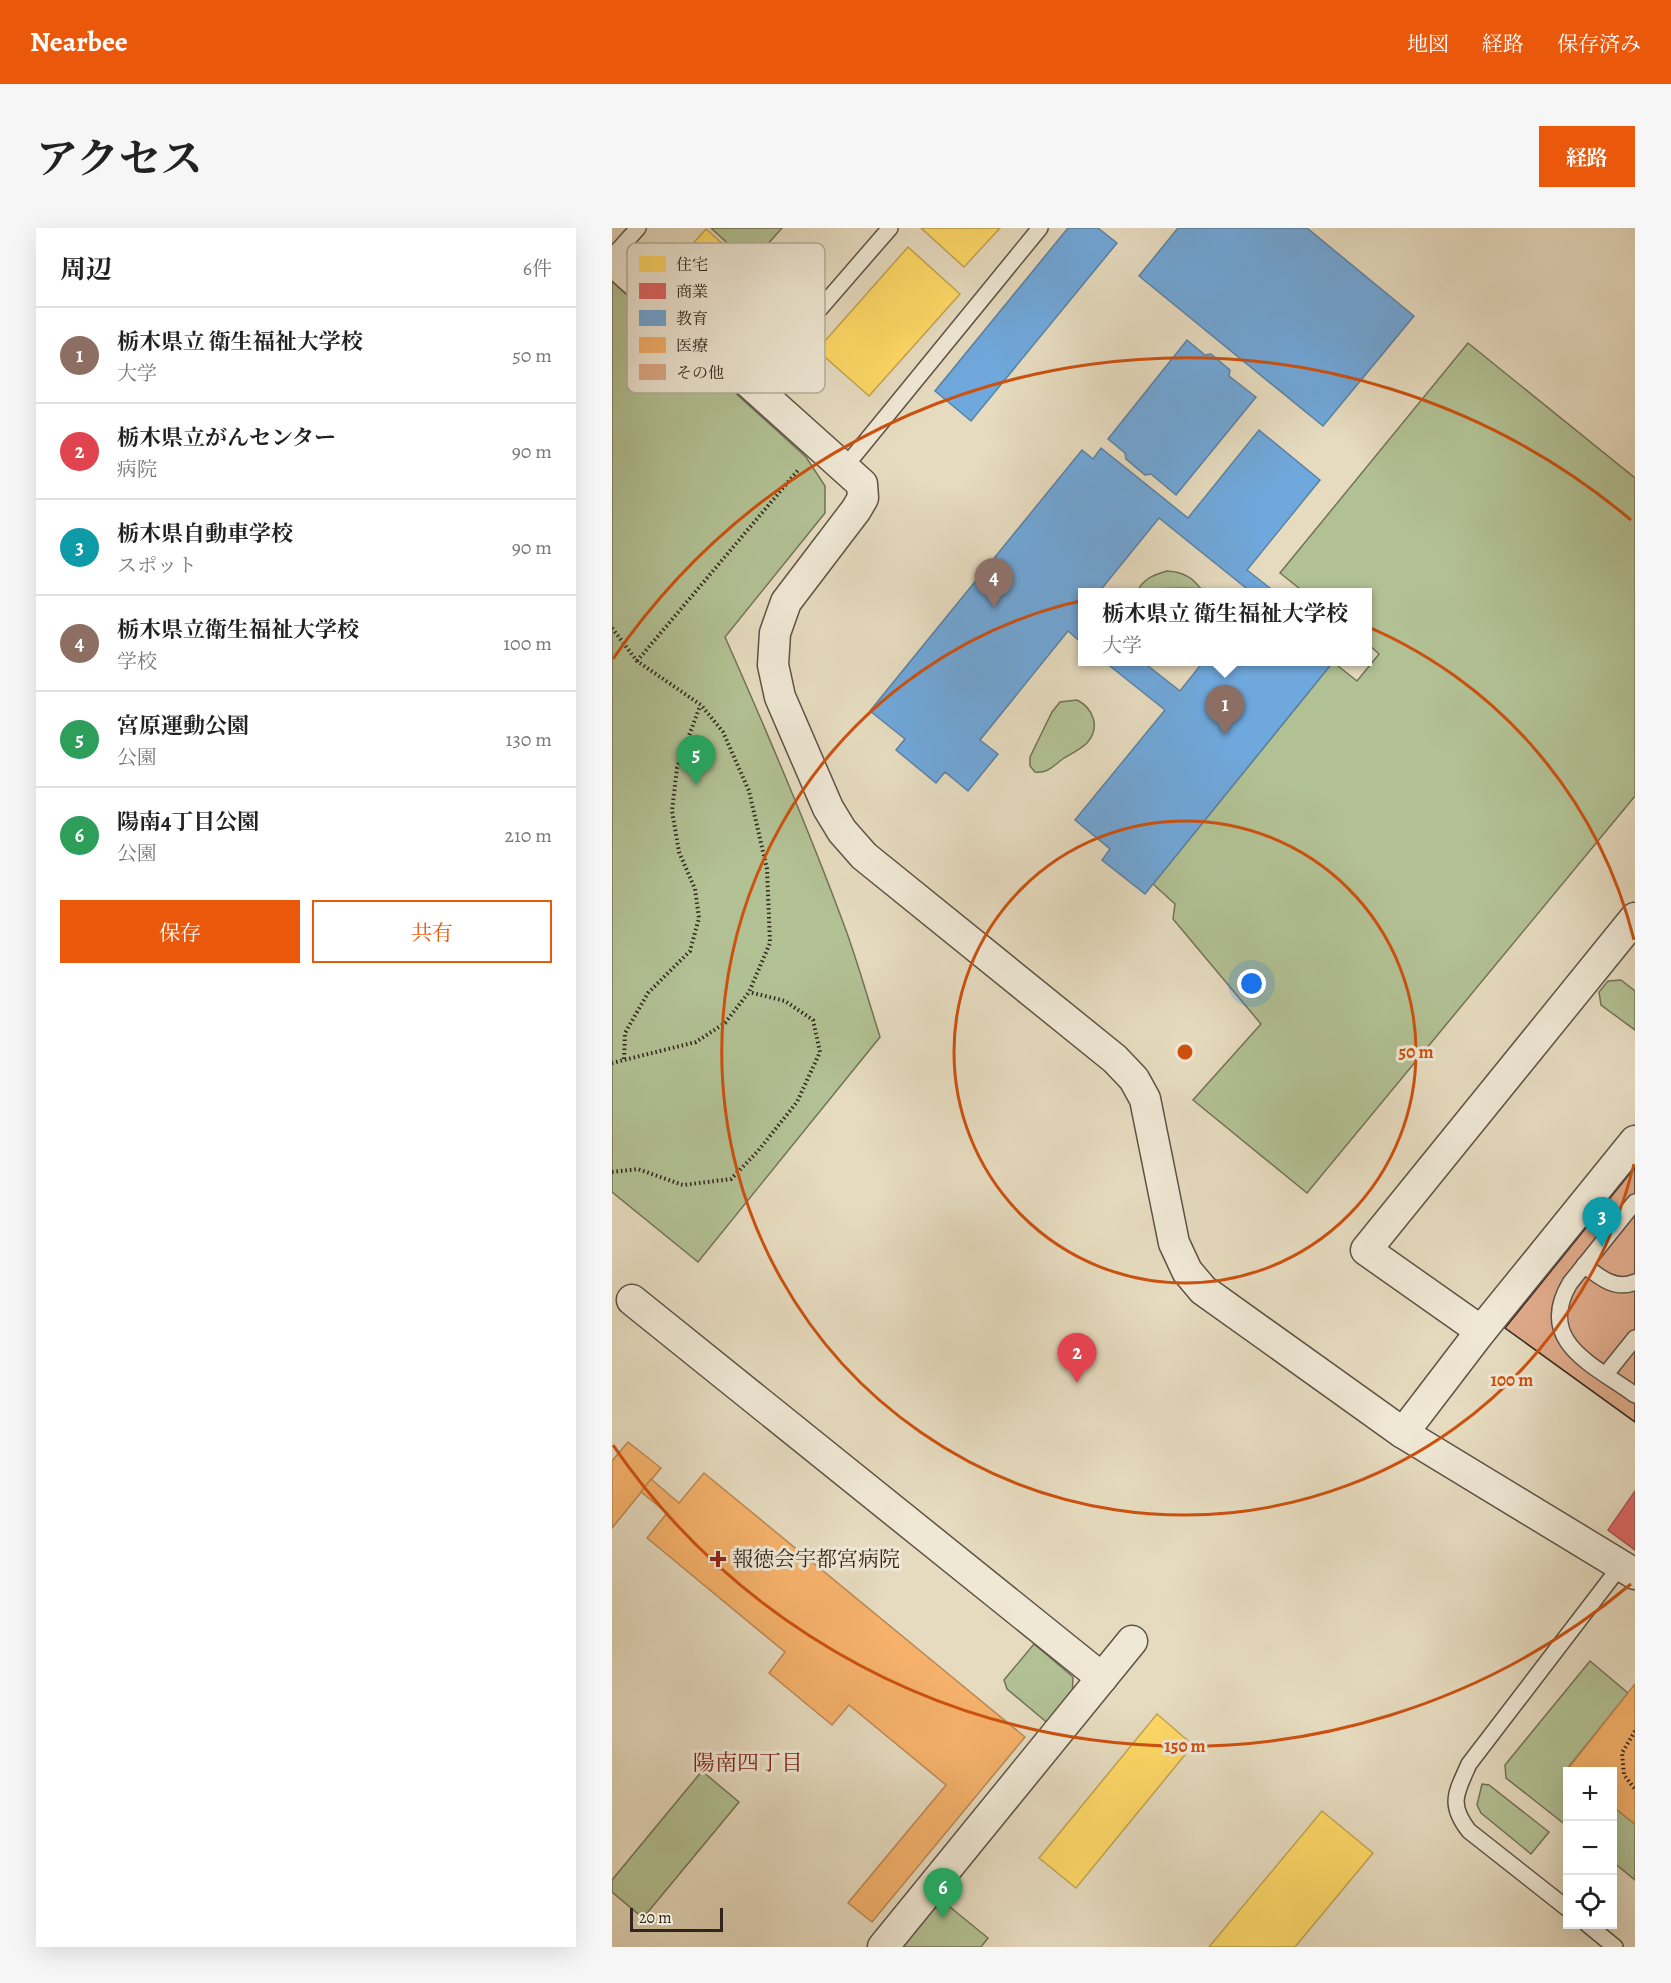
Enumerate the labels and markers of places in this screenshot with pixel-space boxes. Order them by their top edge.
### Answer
pin: 4 [974,558,1013,608]
pin: 1 [1206,686,1244,735]
pin: 5 [676,736,716,785]
centre of rings [1175,1042,1195,1062]
pin: 3 [1582,1198,1622,1247]
pin: 2 [1058,1334,1096,1383]
place label: 報徳会宇都宮病院 [732,1545,900,1573]
marker: 報徳会宇都宮病院 [709,1550,727,1568]
pin: 6 [924,1868,962,1918]

